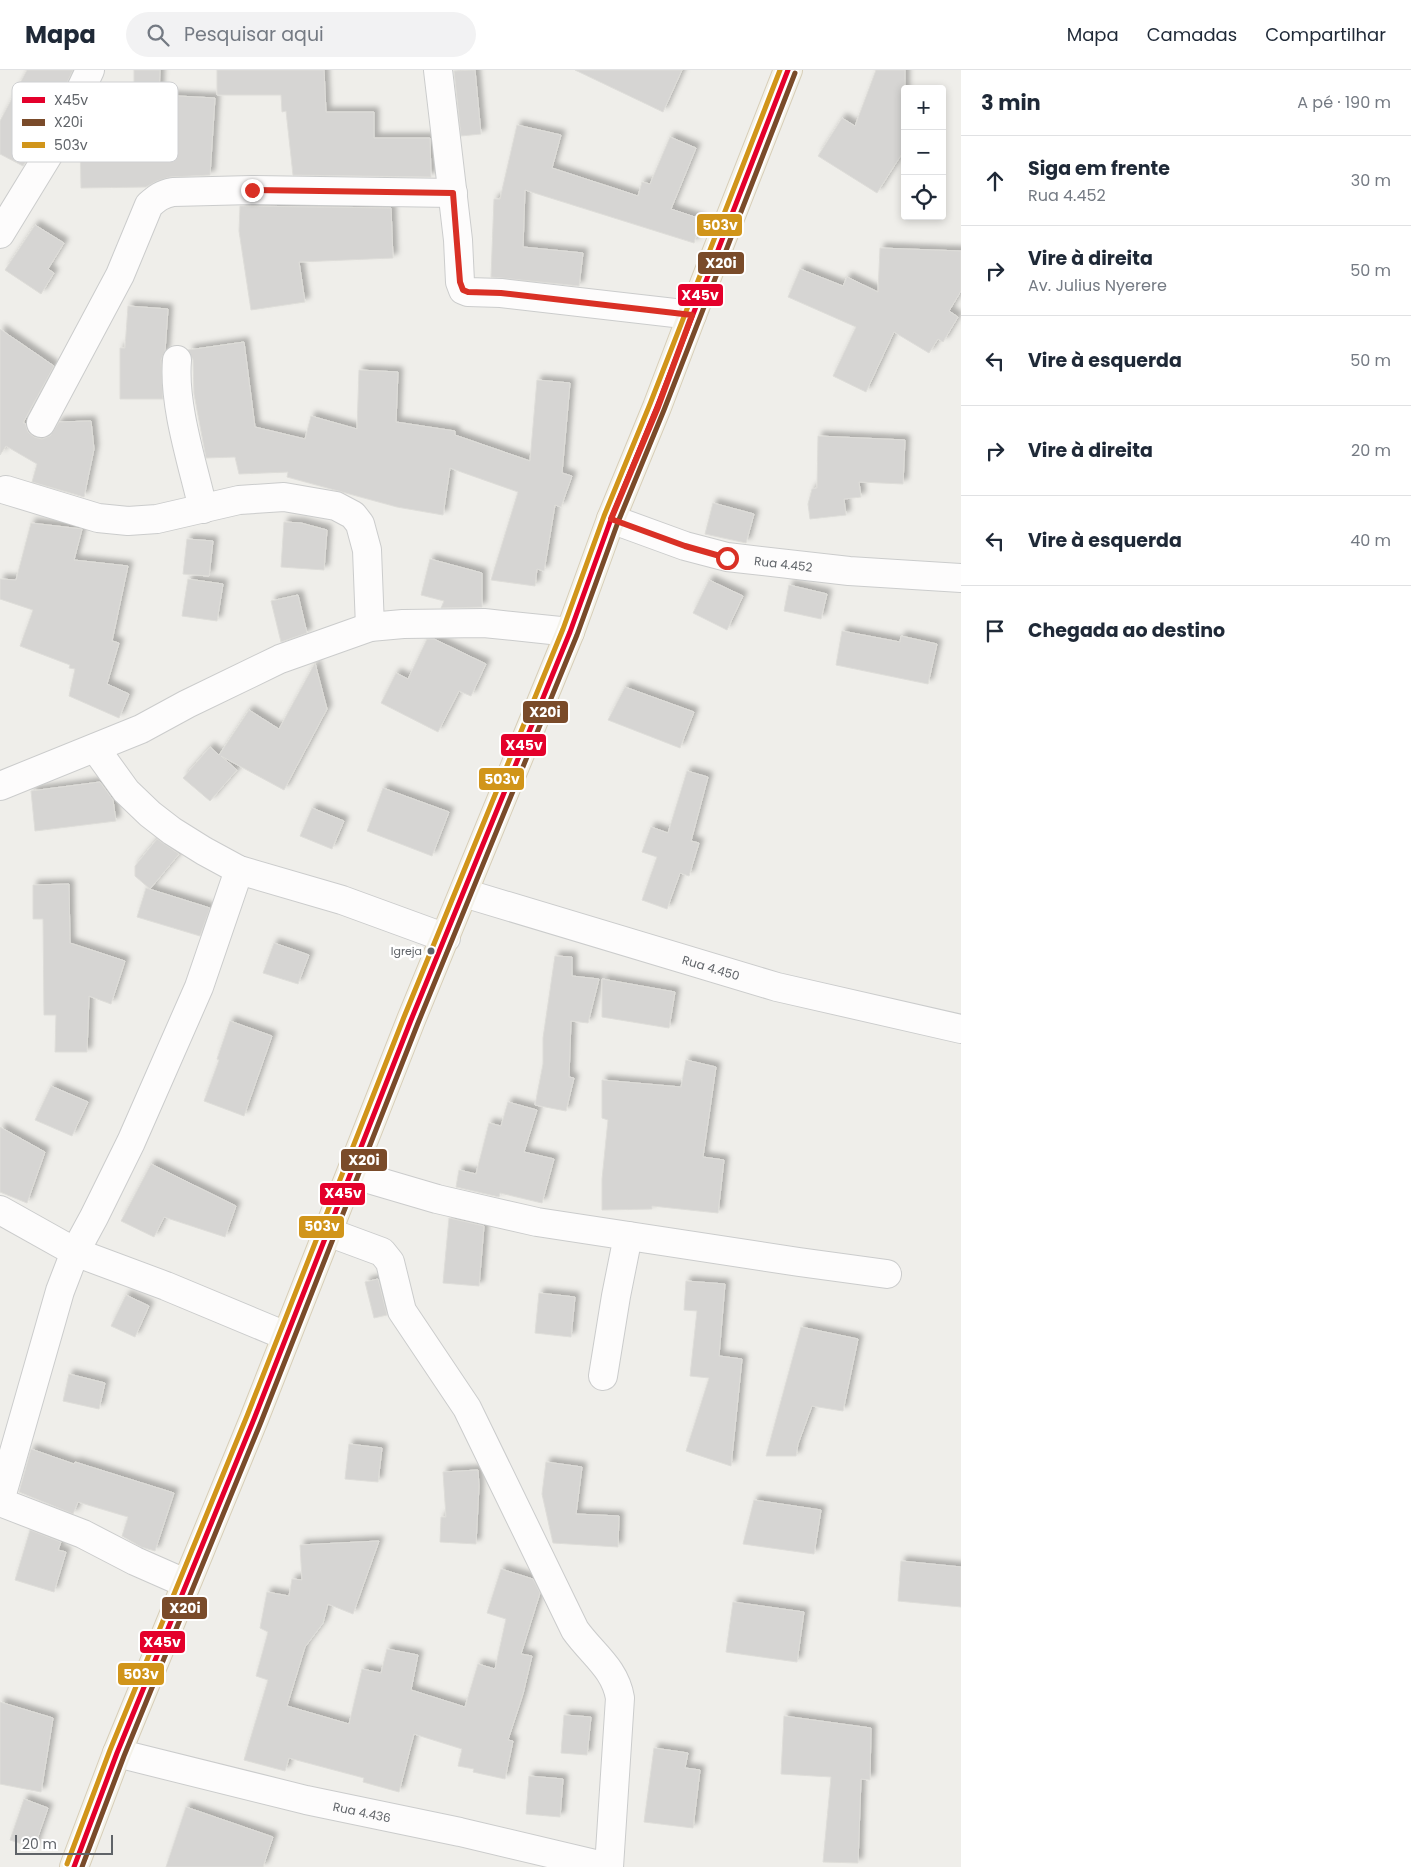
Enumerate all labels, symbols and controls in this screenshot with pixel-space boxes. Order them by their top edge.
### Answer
search box [126,12,476,57]
text: Mapa [25,18,96,51]
icon: search [144,21,172,49]
text: Pesquisar aqui [184,21,324,48]
text: Mapa [1067,22,1119,47]
text: Camadas [1147,22,1237,47]
text: Compartilhar [1265,22,1386,47]
legend [12,82,178,162]
map controls [901,85,946,220]
button: + [901,85,946,130]
text: 3 min [981,88,1041,117]
text: X45v [54,90,88,110]
text: A pé · 190 m [1297,91,1391,114]
text: X20i [54,112,83,132]
button: − [901,130,946,175]
text: 503v [54,135,88,155]
text: Siga em frente [1028,155,1170,182]
icon: ahead [981,167,1009,195]
text: 30 m [1351,169,1391,192]
button: locate [901,175,946,220]
route end [241,179,264,202]
text: Rua 4.452 [1028,184,1106,207]
line badge: 503v [696,213,743,237]
text: 503v [702,215,738,235]
text: Vire à direita [1028,245,1153,272]
line badge: X20i [697,251,745,275]
text: X20i [705,253,737,273]
icon: right [981,257,1009,285]
text: 50 m [1350,259,1391,282]
text: Av. Julius Nyerere [1028,274,1167,297]
line badge: X45v [677,283,724,307]
text: X45v [681,285,719,305]
icon: left [981,347,1009,375]
text: Vire à esquerda [1028,347,1182,374]
text: 50 m [1350,349,1391,372]
icon: right [981,437,1009,465]
text: Vire à direita [1028,437,1153,464]
text: 20 m [1351,439,1391,462]
icon: left [981,527,1009,555]
text: Vire à esquerda [1028,527,1182,554]
text: 40 m [1350,529,1391,552]
route start [716,547,739,570]
street label: Rua 4.452 [753,552,814,575]
icon: arrive [981,617,1009,645]
text: Chegada ao destino [1028,617,1225,644]
line badge: X20i [522,700,569,724]
text: X20i [529,702,561,722]
line badge: X45v [500,733,547,757]
text: X45v [505,735,543,755]
line badge: 503v [478,767,525,791]
text: 503v [484,769,520,789]
place label: Igreja [391,943,422,959]
marker: Igreja [426,946,436,956]
street label: Rua 4.450 [680,951,742,984]
line badge: X20i [340,1148,388,1172]
text: X20i [348,1150,380,1170]
line badge: X45v [319,1182,366,1206]
text: X45v [324,1183,362,1203]
line badge: 503v [298,1215,345,1239]
text: 503v [304,1216,340,1236]
line badge: X20i [161,1596,208,1620]
text: X20i [169,1598,201,1618]
line badge: X45v [139,1630,186,1654]
text: X45v [143,1632,181,1652]
line badge: 503v [117,1662,165,1686]
text: 503v [123,1664,159,1684]
street label: Rua 4.436 [332,1797,393,1826]
scale bar [15,1832,112,1855]
text: 20 m [22,1834,57,1854]

